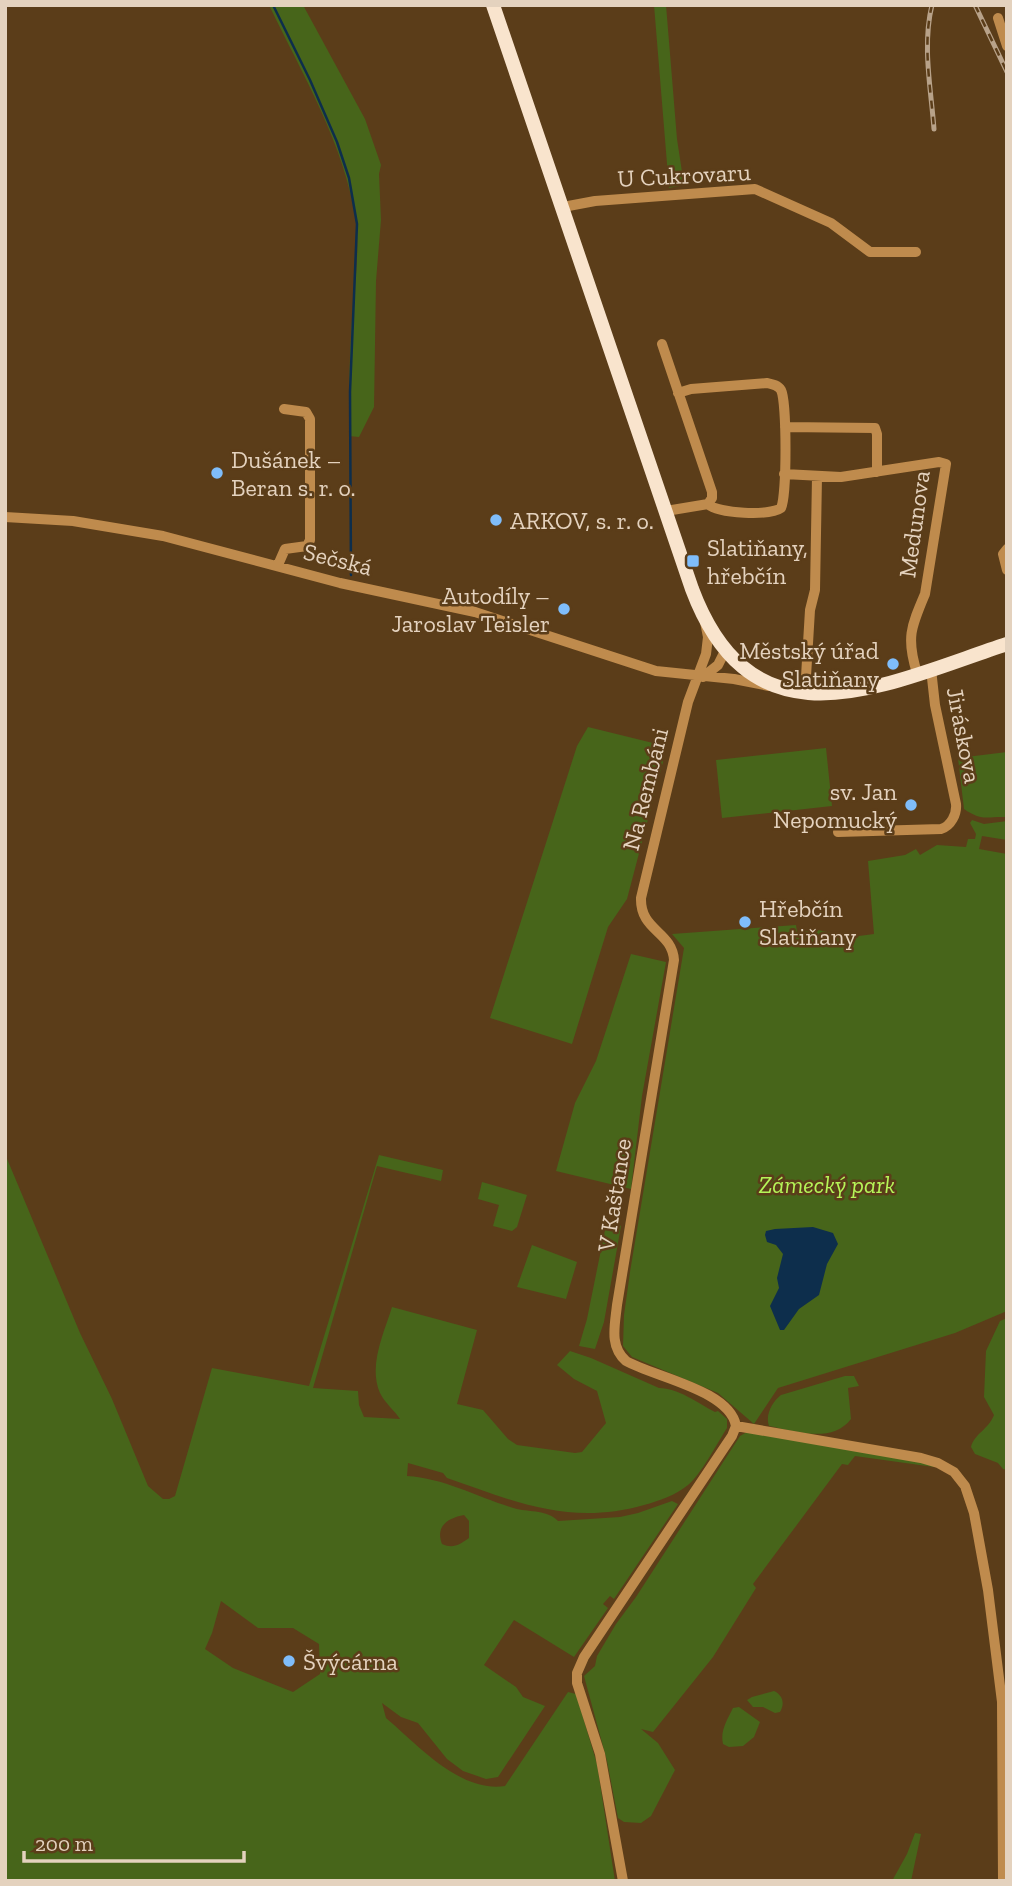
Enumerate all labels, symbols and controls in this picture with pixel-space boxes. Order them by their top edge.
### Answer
street label: U Cukrovaru [617,157,752,193]
place label: Dušánek – Beran s. r. o. [231,445,356,502]
marker: Dušánek – Beran s. r. o. [209,465,225,481]
street label: Medunova [892,468,936,580]
place label: ARKOV, s. r. o. [510,506,654,535]
marker: ARKOV, s. r. o. [488,512,504,528]
place label: Slatiňany, hřebčín [707,533,808,590]
street label: Sečská [301,536,376,582]
marker: Slatiňany, hřebčín [685,553,701,569]
place label: Autodíly – Jaroslav Teisler [391,581,550,638]
marker: Autodíly – Jaroslav Teisler [556,601,572,617]
place label: Městský úřad Slatiňany [739,636,880,693]
marker: Městský úřad Slatiňany [885,656,901,672]
street label: Jiráskova [940,685,988,786]
street label: Na Rembáni [616,724,674,853]
place label: sv. Jan Nepomucký [773,777,898,834]
marker: sv. Jan Nepomucký [903,797,919,813]
place label: Hřebčín Slatiňany [759,894,857,951]
marker: Hřebčín Slatiňany [737,914,753,930]
street label: V Kaštance [591,1136,637,1255]
park label: Zámecký park [759,1170,895,1199]
place label: Švýcárna [303,1647,398,1676]
marker: Švýcárna [281,1653,297,1669]
scale bar [24,1820,245,1864]
text: 200 m [35,1831,93,1856]

